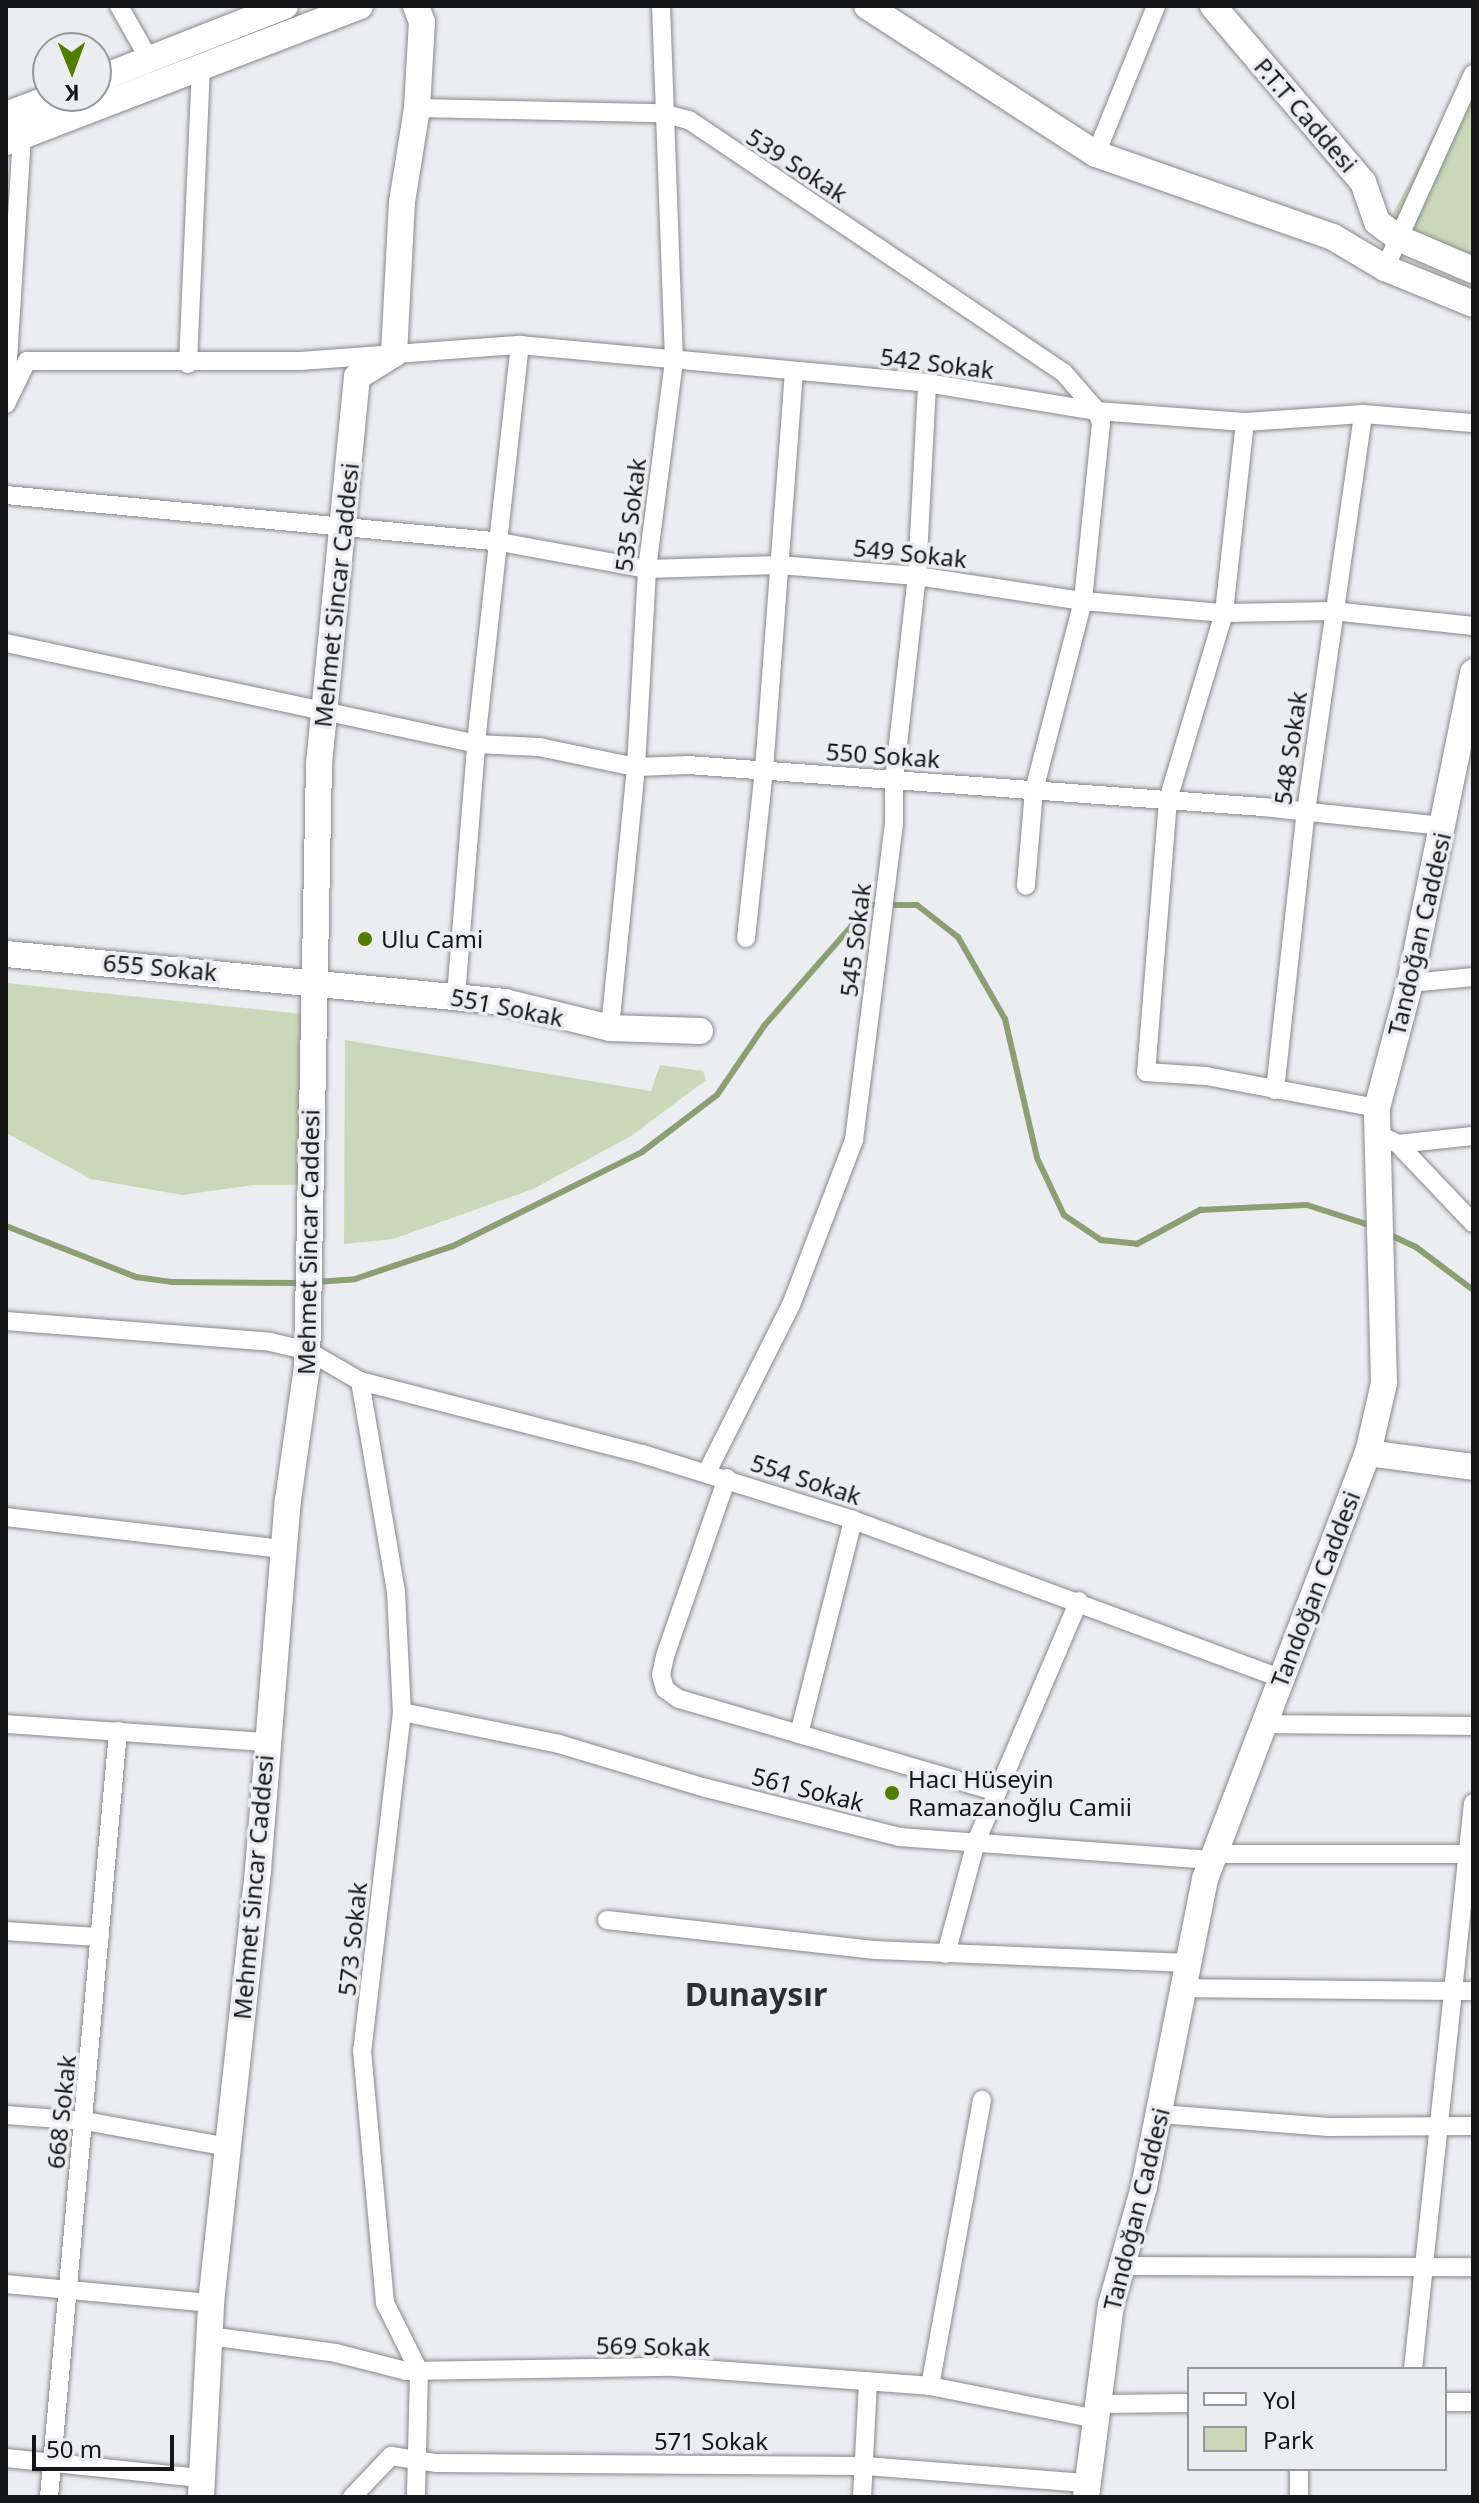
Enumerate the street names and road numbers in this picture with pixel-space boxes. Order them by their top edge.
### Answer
street label: P.T.T Caddesi [1249,52,1363,178]
street label: 539 Sokak [741,122,853,208]
street label: 542 Sokak [879,342,995,384]
street label: 535 Sokak [609,457,651,573]
street label: Mehmet Sincar Caddesi [308,461,364,729]
street label: 549 Sokak [852,533,968,573]
street label: 548 Sokak [1268,689,1312,807]
street label: 550 Sokak [825,737,941,773]
street label: Tandoğan Caddesi [1382,830,1456,1038]
street label: 545 Sokak [834,882,876,998]
street label: 655 Sokak [102,948,218,986]
street label: 551 Sokak [448,982,566,1032]
street label: Mehmet Sincar Caddesi [291,1109,325,1375]
street label: 554 Sokak [747,1448,865,1510]
street label: Tandoğan Caddesi [1264,1487,1366,1691]
street label: Mehmet Sincar Caddesi [227,1753,279,2021]
street label: 561 Sokak [749,1761,867,1817]
street label: 573 Sokak [332,1881,372,1997]
street label: 668 Sokak [41,2054,81,2170]
street label: Tandoğan Caddesi [1097,2105,1175,2313]
street label: 569 Sokak [596,2331,710,2361]
street label: 571 Sokak [654,2427,768,2455]

